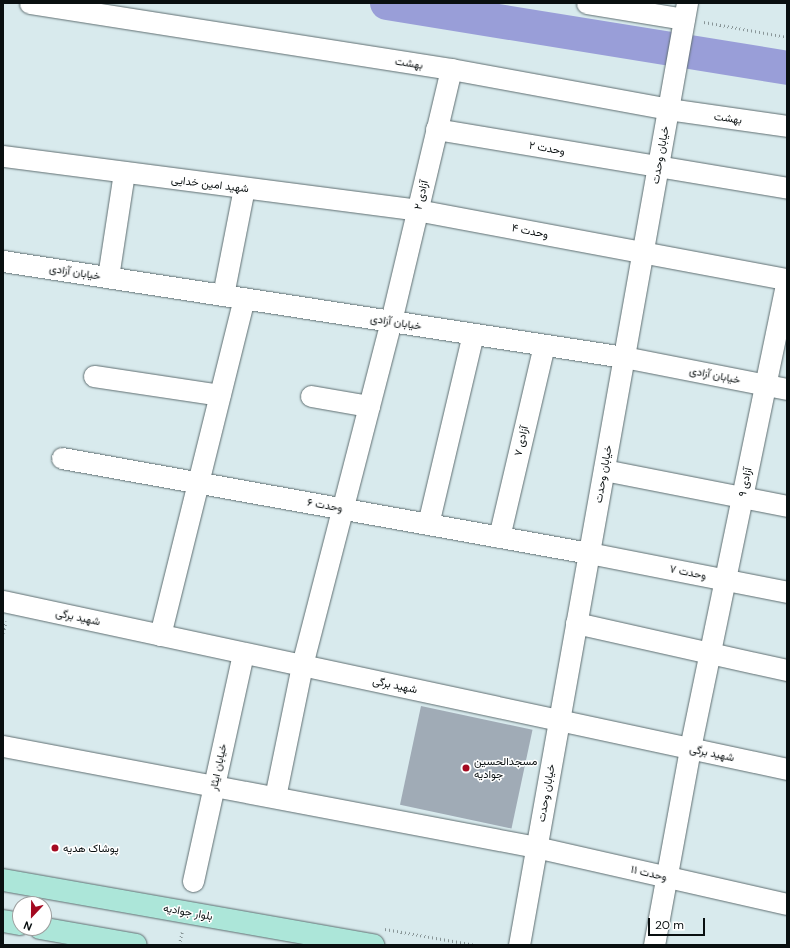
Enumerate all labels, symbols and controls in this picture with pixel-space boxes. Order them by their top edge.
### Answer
street label: بهشت [394,54,424,72]
street label: بهشت [713,109,743,127]
street label: خیابان وحدت [648,125,672,185]
street label: وحدت ۲ [528,138,566,158]
street label: شهید امین خدایی [170,173,250,195]
street label: آزادی ۲ [411,179,431,211]
street label: وحدت ۴ [511,221,549,241]
street label: خیابان آزادی [48,261,102,283]
street label: خیابان آزادی [369,311,423,333]
street label: خیابان آزادی [688,364,742,386]
street label: آزادی ۷ [511,425,531,457]
street label: خیابان وحدت [591,444,615,504]
street label: آزادی ۹ [735,466,755,498]
street label: وحدت ۶ [306,495,344,515]
street label: وحدت ۷ [669,562,707,582]
street label: شهید برگی [54,606,102,628]
street label: شهید برگی [371,674,419,696]
street label: خیابان ایثار [207,742,229,792]
street label: شهید برگی [688,742,736,764]
place label: مسجدالحسین جوادیه [474,755,537,781]
marker: مسجدالحسین جوادیه [461,763,471,773]
street label: خیابان وحدت [534,763,558,823]
place label: پوشاک هدیه [63,841,119,855]
marker: پوشاک هدیه [50,843,60,853]
street label: وحدت ۱۱ [629,862,669,884]
north arrow [12,896,52,936]
street label: بلوار جوادیه [162,901,214,923]
scale bar [650,910,707,936]
text: 20 m [655,917,684,933]
text: N [22,918,34,934]

